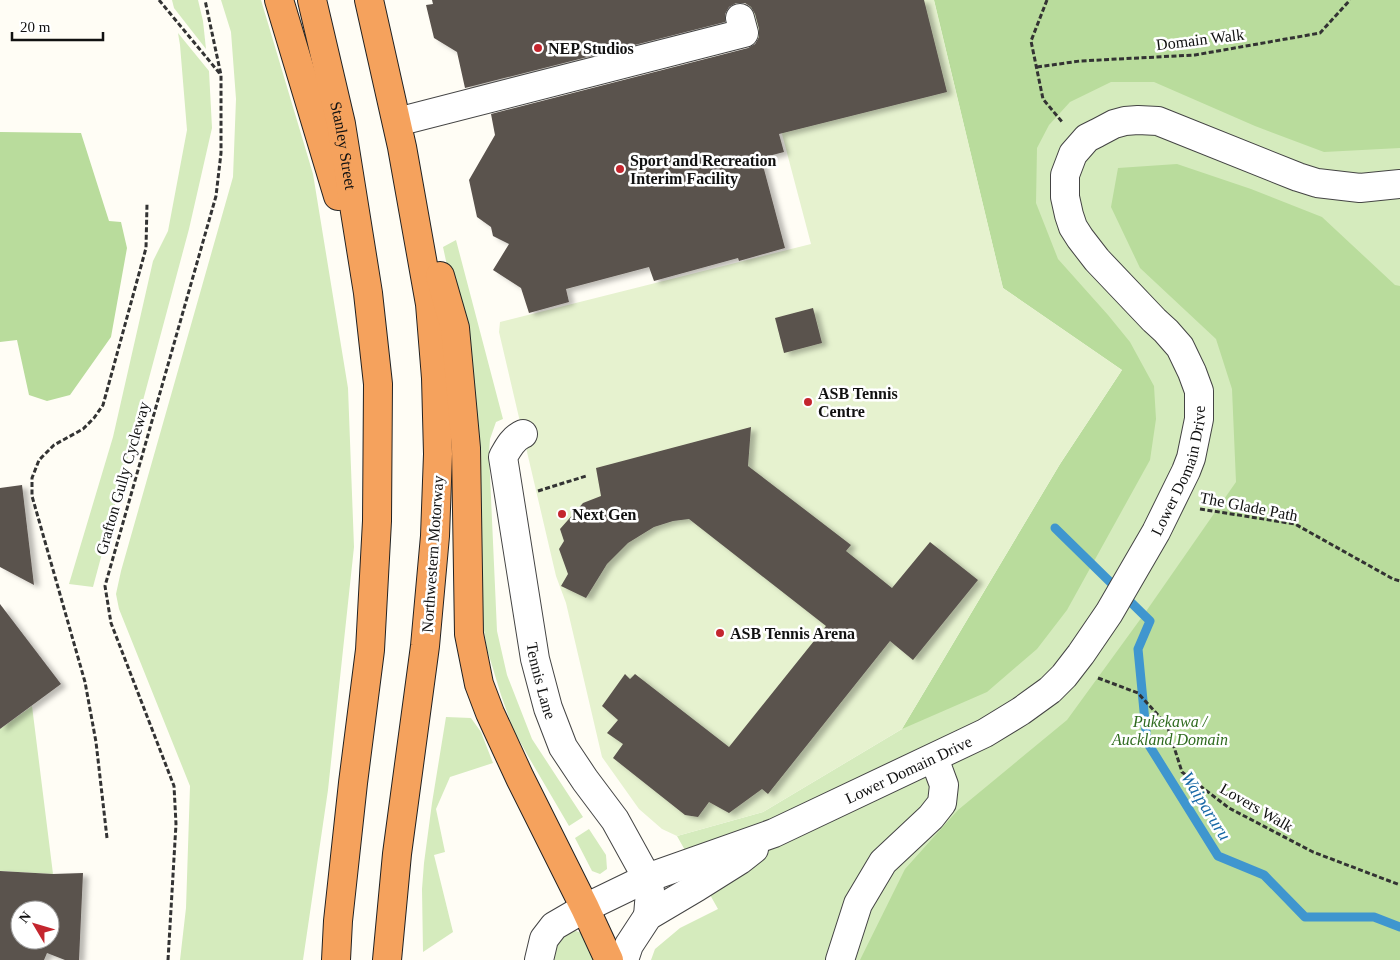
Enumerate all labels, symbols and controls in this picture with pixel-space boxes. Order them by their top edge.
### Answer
scale bar [12,10,104,42]
text: 20 m [20,19,51,35]
street label: Domain Walk [1155,26,1245,53]
place label: NEP Studios [548,40,634,57]
marker: NEP Studios [532,42,544,54]
street label: Stanley Street [327,100,359,191]
place label: Sport and Recreation Interim Facility [630,152,776,188]
marker: Sport and Recreation Interim Facility [614,163,626,175]
place label: ASB Tennis Centre [818,385,898,420]
marker: ASB Tennis Centre [802,396,814,408]
street label: Grafton Gully Cycleway [93,400,153,557]
street label: Lower Domain Drive [1148,406,1208,538]
street label: Northwestern Motorway [419,475,447,633]
street label: The Glade Path [1198,489,1299,524]
place label: Next Gen [572,506,637,523]
marker: Next Gen [556,508,568,520]
place label: ASB Tennis Arena [730,625,855,642]
marker: ASB Tennis Arena [714,627,726,639]
street label: Tennis Lane [523,641,559,721]
park label: Pukekawa / Auckland Domain [1111,713,1228,748]
street label: Lower Domain Drive [843,733,974,807]
water label: Waiparuru [1177,768,1235,844]
street label: Lovers Walk [1217,780,1296,835]
north arrow [10,900,60,950]
text: N [16,909,34,926]

